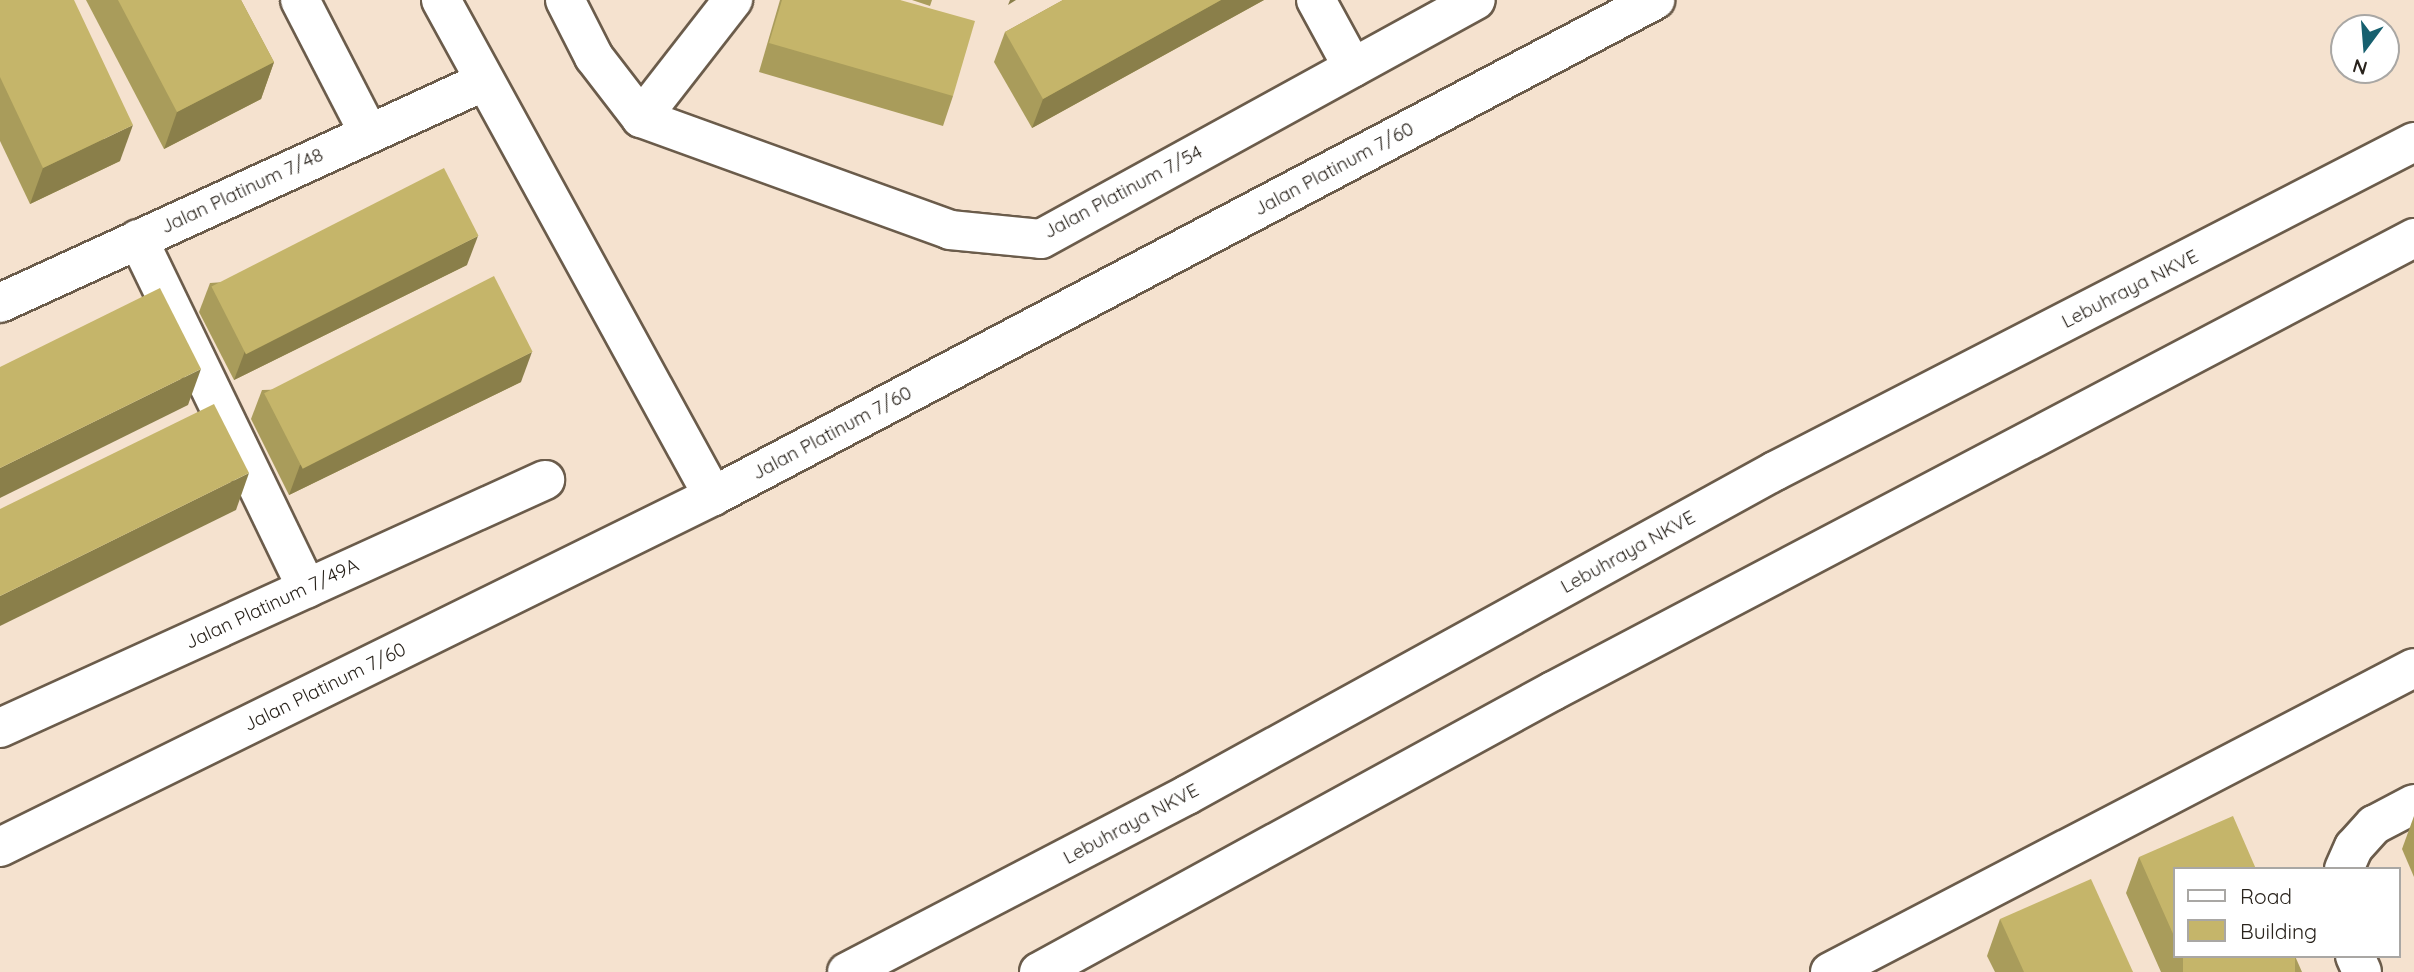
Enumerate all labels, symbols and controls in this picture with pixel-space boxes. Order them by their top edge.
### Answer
north arrow [2330,14,2400,84]
text: N [2350,54,2370,81]
street label: Jalan Platinum 7/60 [1250,117,1418,221]
street label: Jalan Platinum 7/54 [1040,141,1206,243]
street label: Jalan Platinum 7/48 [157,143,327,239]
street label: Lebuhraya NKVE [2058,245,2202,333]
street label: Jalan Platinum 7/60 [748,381,916,485]
street label: Lebuhraya NKVE [1557,506,1699,598]
street label: Jalan Platinum 7/49A [182,554,362,654]
street label: Jalan Platinum 7/60 [240,638,410,736]
street label: Lebuhraya NKVE [1059,779,1203,869]
legend [2172,867,2400,958]
text: Road [2240,883,2292,909]
text: Building [2240,918,2317,944]

